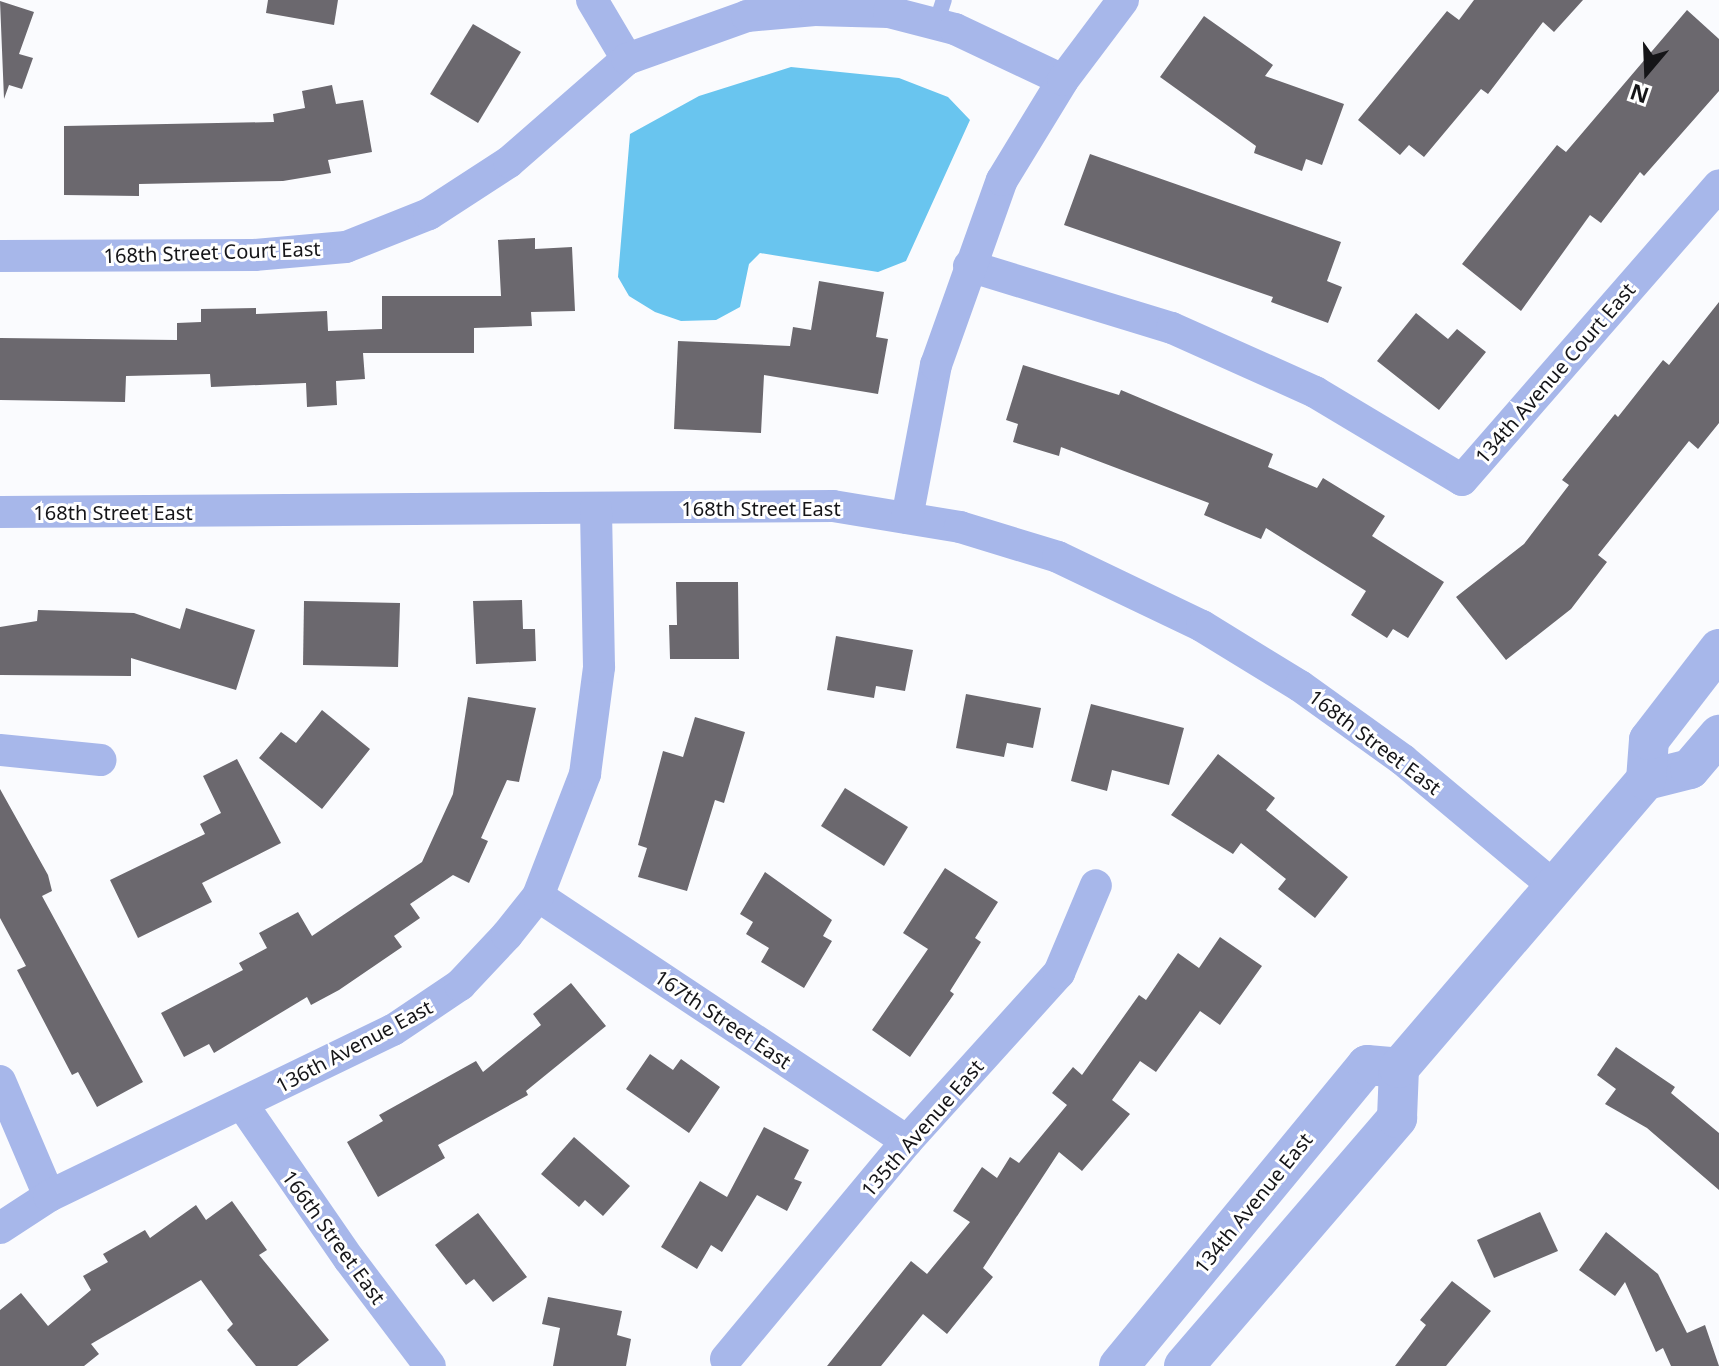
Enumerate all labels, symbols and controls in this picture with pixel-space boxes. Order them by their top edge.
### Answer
north arrow [1607,32,1687,112]
text: N [1626,78,1653,112]
street label: 168th Street Court East [103,236,321,268]
street label: 134th Avenue Court East [1470,278,1640,468]
street label: 168th Street East [681,496,841,520]
street label: 168th Street East [33,500,193,524]
street label: 168th Street East [1304,684,1446,800]
street label: 167th Street East [650,965,796,1073]
street label: 136th Avenue East [272,995,436,1097]
street label: 135th Avenue East [856,1055,988,1201]
street label: 134th Avenue East [1189,1128,1317,1278]
street label: 166th Street East [277,1166,391,1308]

